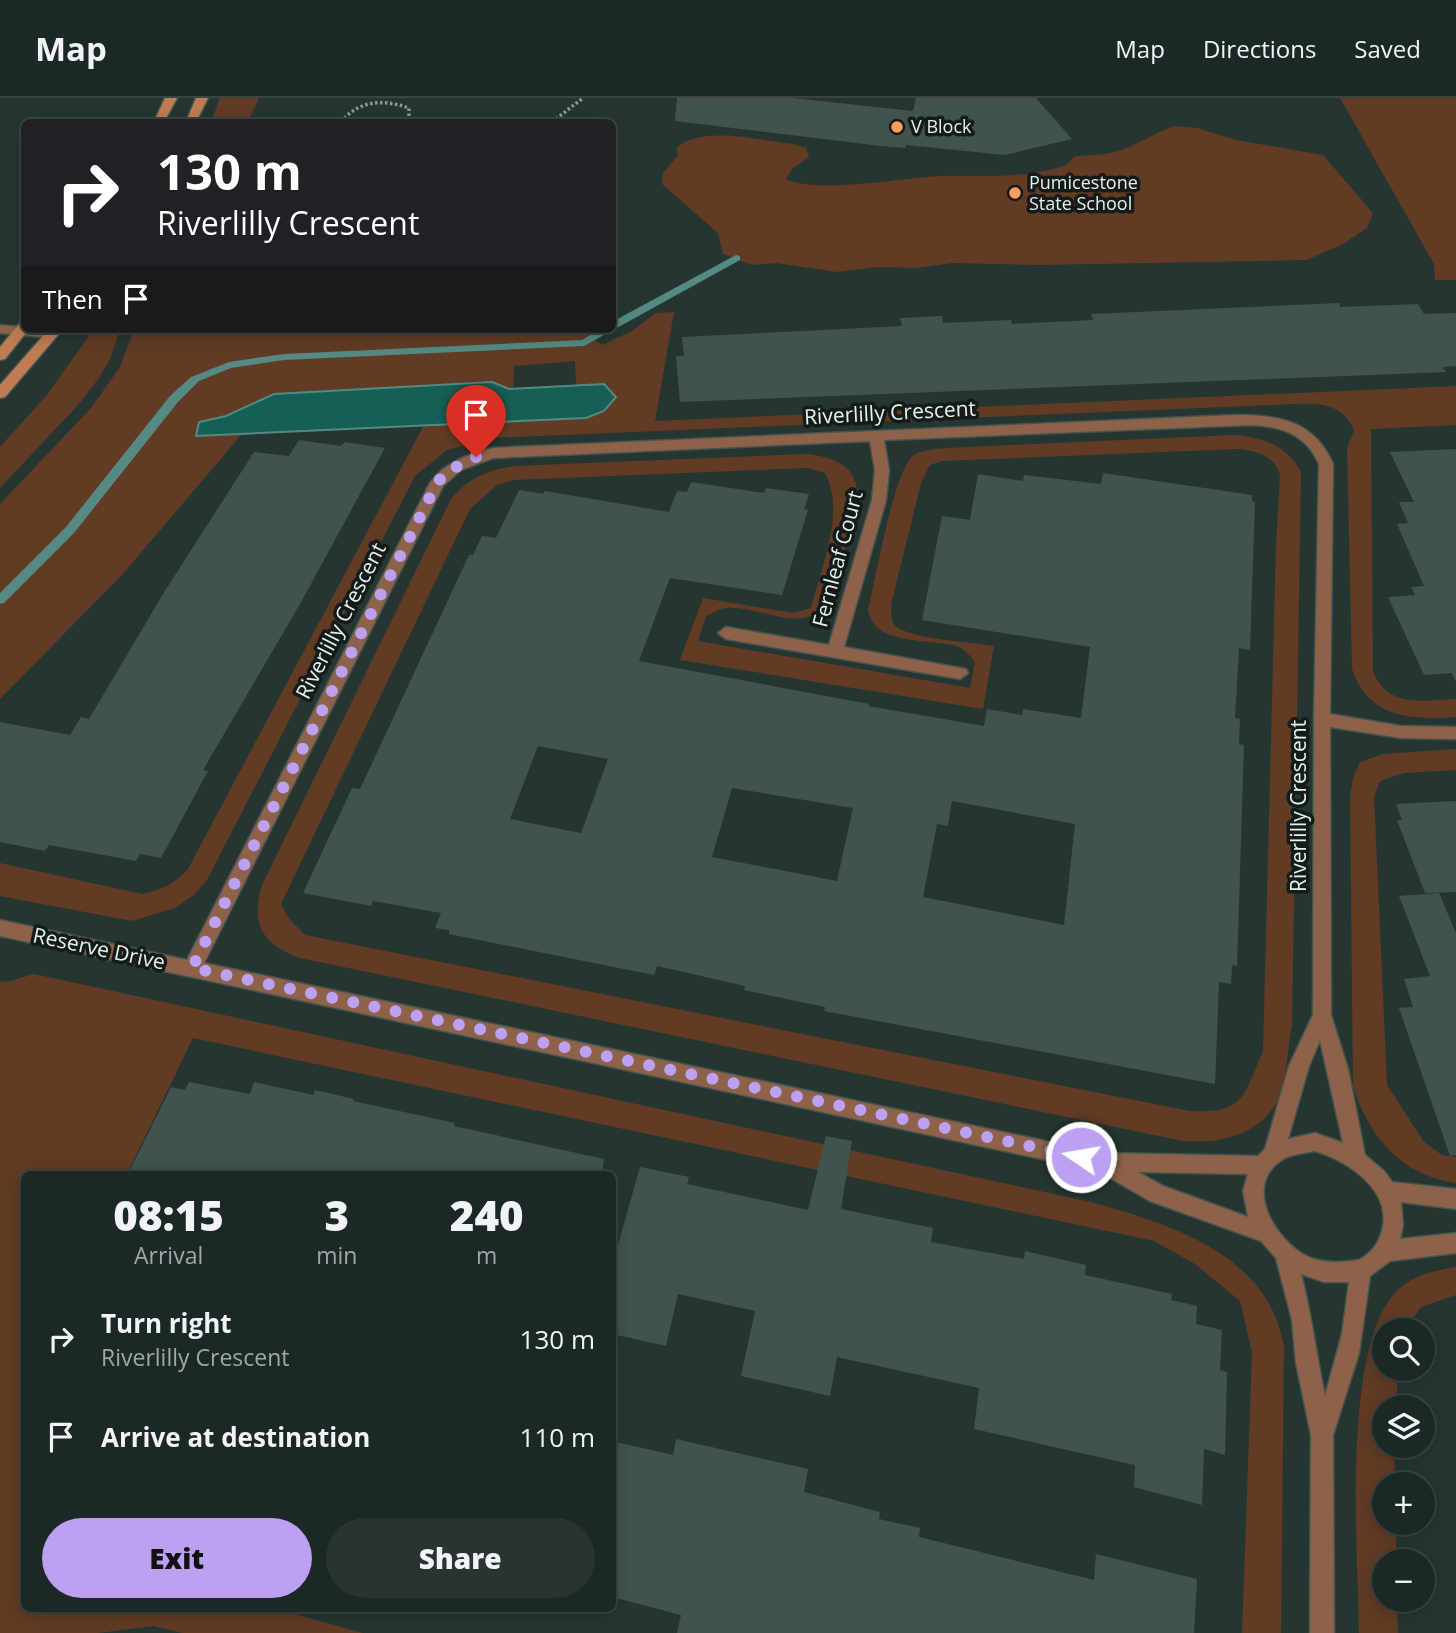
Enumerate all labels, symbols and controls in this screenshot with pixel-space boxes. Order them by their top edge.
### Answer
text: Map [35,26,107,71]
text: Map [1115,32,1165,65]
text: Directions [1203,32,1316,65]
text: Saved [1354,32,1421,65]
place label: V Block [911,114,972,138]
marker: V Block [889,119,905,135]
text: 130 m [157,138,302,204]
icon: right [42,147,133,238]
place label: Pumicestone State School [1029,170,1138,215]
marker: Pumicestone State School [1007,185,1023,201]
text: Riverlilly Crescent [157,201,419,244]
icon: arrive [117,280,155,318]
text: Then [42,281,103,317]
pin [446,385,506,457]
street label: Riverlilly Crescent [803,394,977,430]
icon: arrive [457,396,495,434]
street label: Fernleaf Court [805,487,869,630]
street label: Riverlilly Crescent [289,538,392,704]
street label: Riverlilly Crescent [1284,720,1312,892]
street label: Reserve Drive [31,920,168,976]
position arrow [1044,1120,1118,1194]
text: 08:15 [113,1186,224,1243]
text: 3 [325,1186,349,1243]
text: 240 [450,1186,524,1243]
text: Arrival [134,1239,203,1271]
text: min [316,1239,357,1271]
text: m [476,1239,497,1271]
text: Turn right [101,1305,232,1341]
map controls [1372,1318,1435,1612]
button: search [1372,1318,1435,1381]
icon: right [42,1320,80,1358]
text: 130 m [520,1321,595,1357]
text: Riverlilly Crescent [101,1341,290,1373]
button: layers [1372,1395,1435,1458]
icon: arrive [42,1418,80,1456]
text: Arrive at destination [101,1419,370,1455]
text: 110 m [520,1419,595,1455]
button: + [1372,1472,1435,1535]
button: Exit [42,1518,312,1598]
button: Share [326,1518,595,1598]
button: − [1372,1549,1435,1612]

